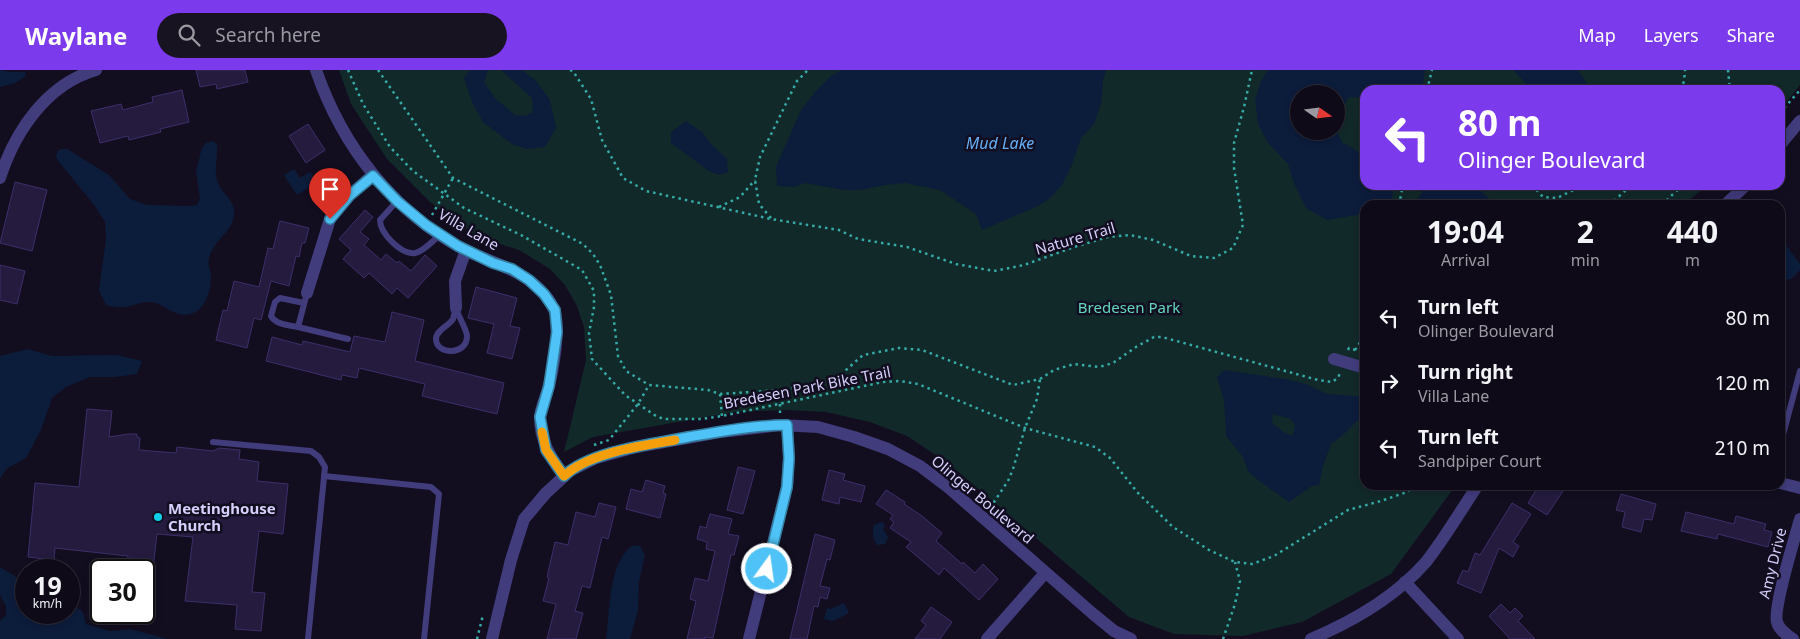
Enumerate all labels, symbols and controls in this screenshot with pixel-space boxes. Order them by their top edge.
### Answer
search box [157,13,507,58]
text: Waylane [25,19,127,52]
icon: search [175,21,203,49]
text: Search here [215,22,321,48]
text: Map [1578,23,1616,47]
text: Layers [1644,23,1699,47]
text: Share [1727,23,1775,47]
north arrow [1290,85,1345,140]
map controls [1290,85,1345,140]
text: 80 m [1458,99,1541,146]
icon: left [1375,105,1440,170]
water label: Mud Lake [966,132,1034,154]
text: Olinger Boulevard [1458,144,1645,174]
pin [309,168,351,219]
icon: arrive [316,175,344,203]
street label: Villa Lane [435,204,503,254]
text: 19:04 [1427,211,1504,252]
text: 2 [1577,211,1594,252]
text: 440 [1667,211,1718,252]
street label: Nature Trail [1033,217,1117,259]
text: Arrival [1441,249,1490,271]
text: min [1571,249,1600,271]
text: m [1685,249,1700,271]
text: Turn left [1418,294,1499,320]
park label: Bredesen Park [1078,297,1180,317]
icon: left [1375,304,1403,332]
text: 80 m [1726,305,1770,331]
text: Olinger Boulevard [1418,320,1554,342]
text: Turn right [1418,359,1513,385]
street label: Bredesen Park Bike Trail [722,361,892,413]
icon: right [1375,369,1403,397]
text: 120 m [1715,370,1770,396]
text: Villa Lane [1418,385,1489,407]
text: Turn left [1418,424,1499,450]
icon: left [1375,434,1403,462]
text: 210 m [1715,435,1770,461]
street label: Olinger Boulevard [928,450,1038,548]
text: Sandpiper Court [1418,450,1541,472]
place label: Meetinghouse Church [168,498,276,535]
marker: Meetinghouse Church [152,511,164,523]
street label: Amy Drive [1754,526,1790,600]
position arrow [740,542,792,594]
speed limit sign: 30 [90,559,155,624]
text: 19 [33,568,62,602]
text: km/h [33,595,62,612]

